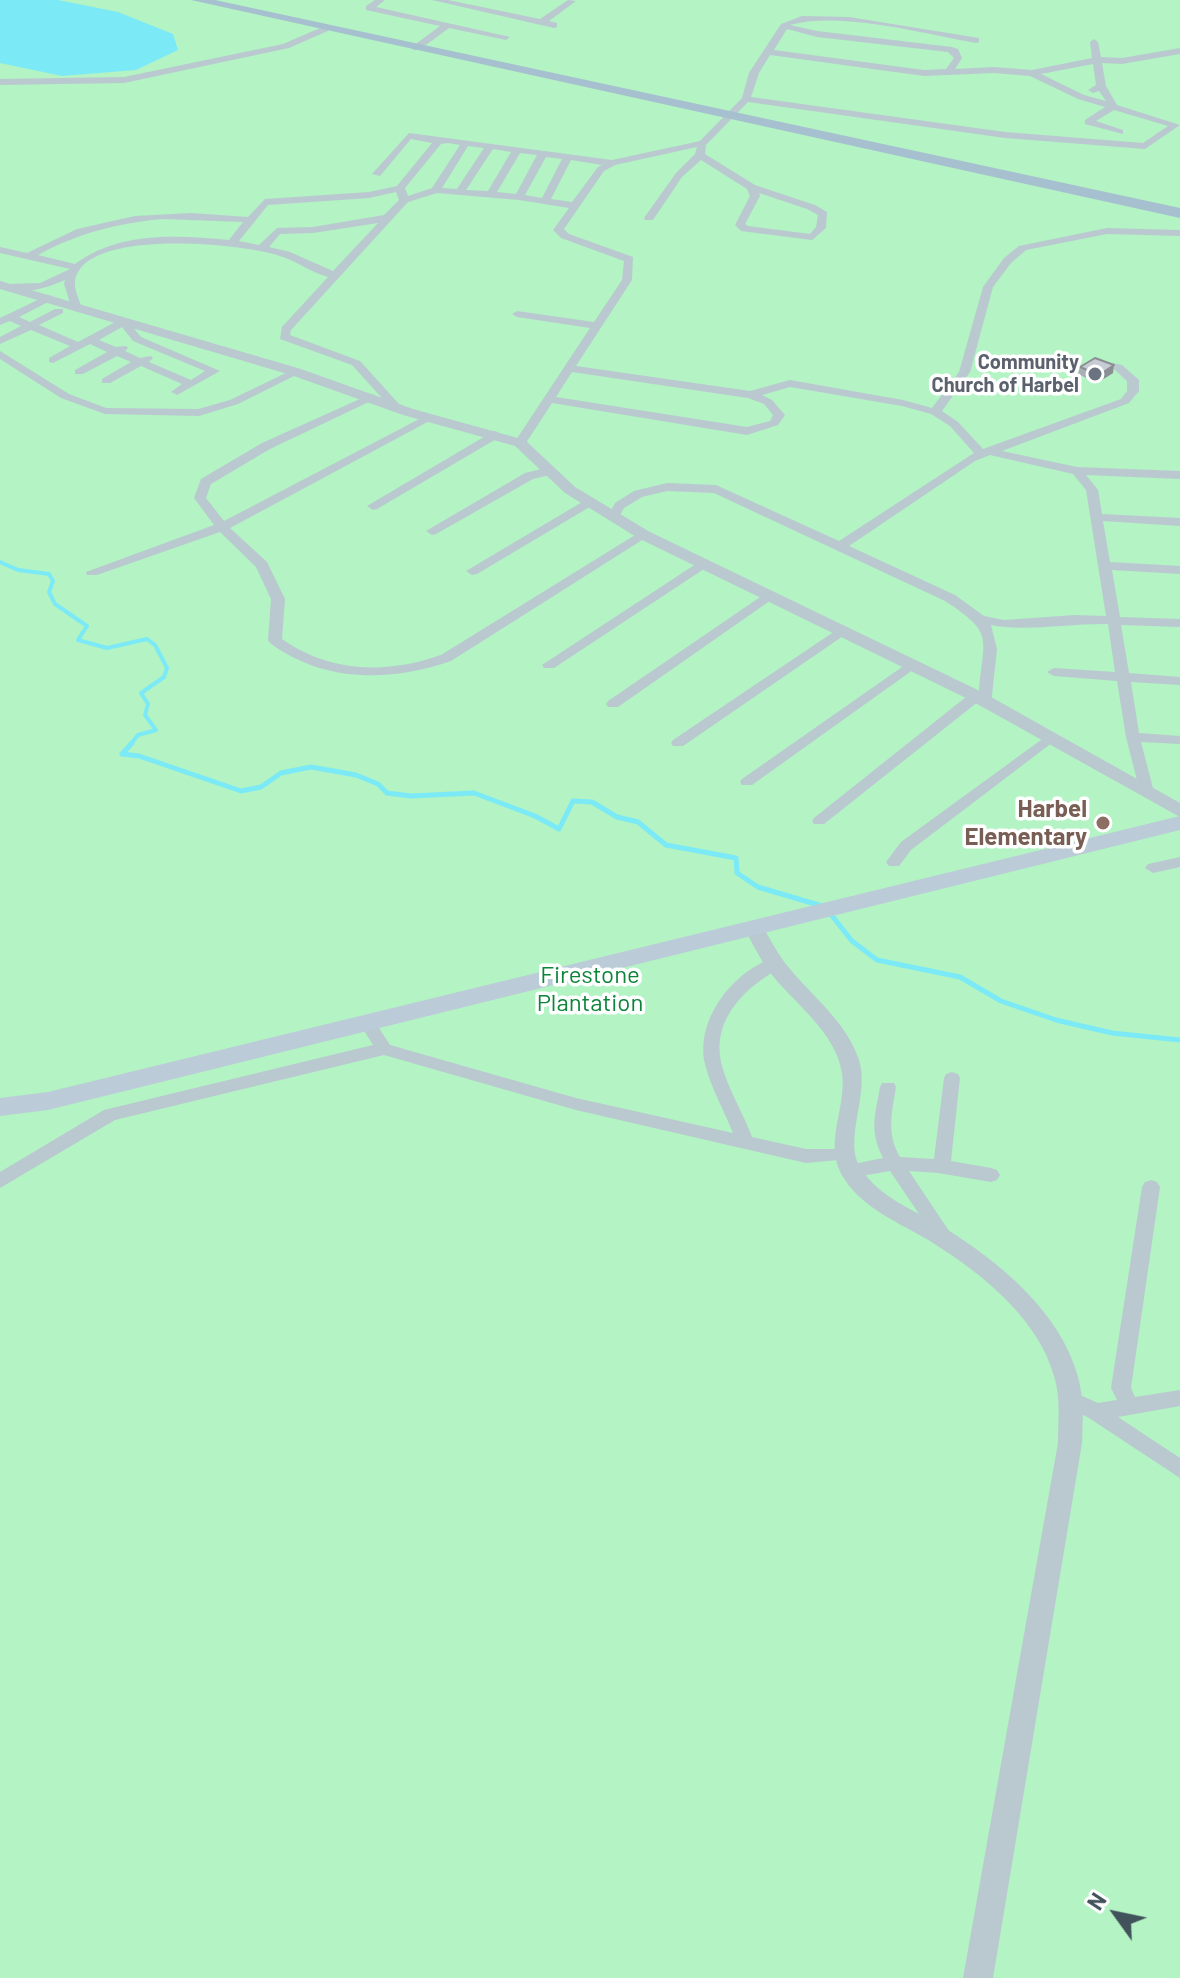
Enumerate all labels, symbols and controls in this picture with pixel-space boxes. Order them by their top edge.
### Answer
place label: Community Church of Harbel [931,350,1079,397]
marker: Community Church of Harbel [1086,365,1104,383]
place label: Harbel Elementary [964,795,1087,851]
marker: Harbel Elementary [1094,814,1112,832]
park label: Firestone Plantation [537,961,643,1017]
north arrow [1076,1874,1156,1954]
text: N [1081,1888,1111,1914]

